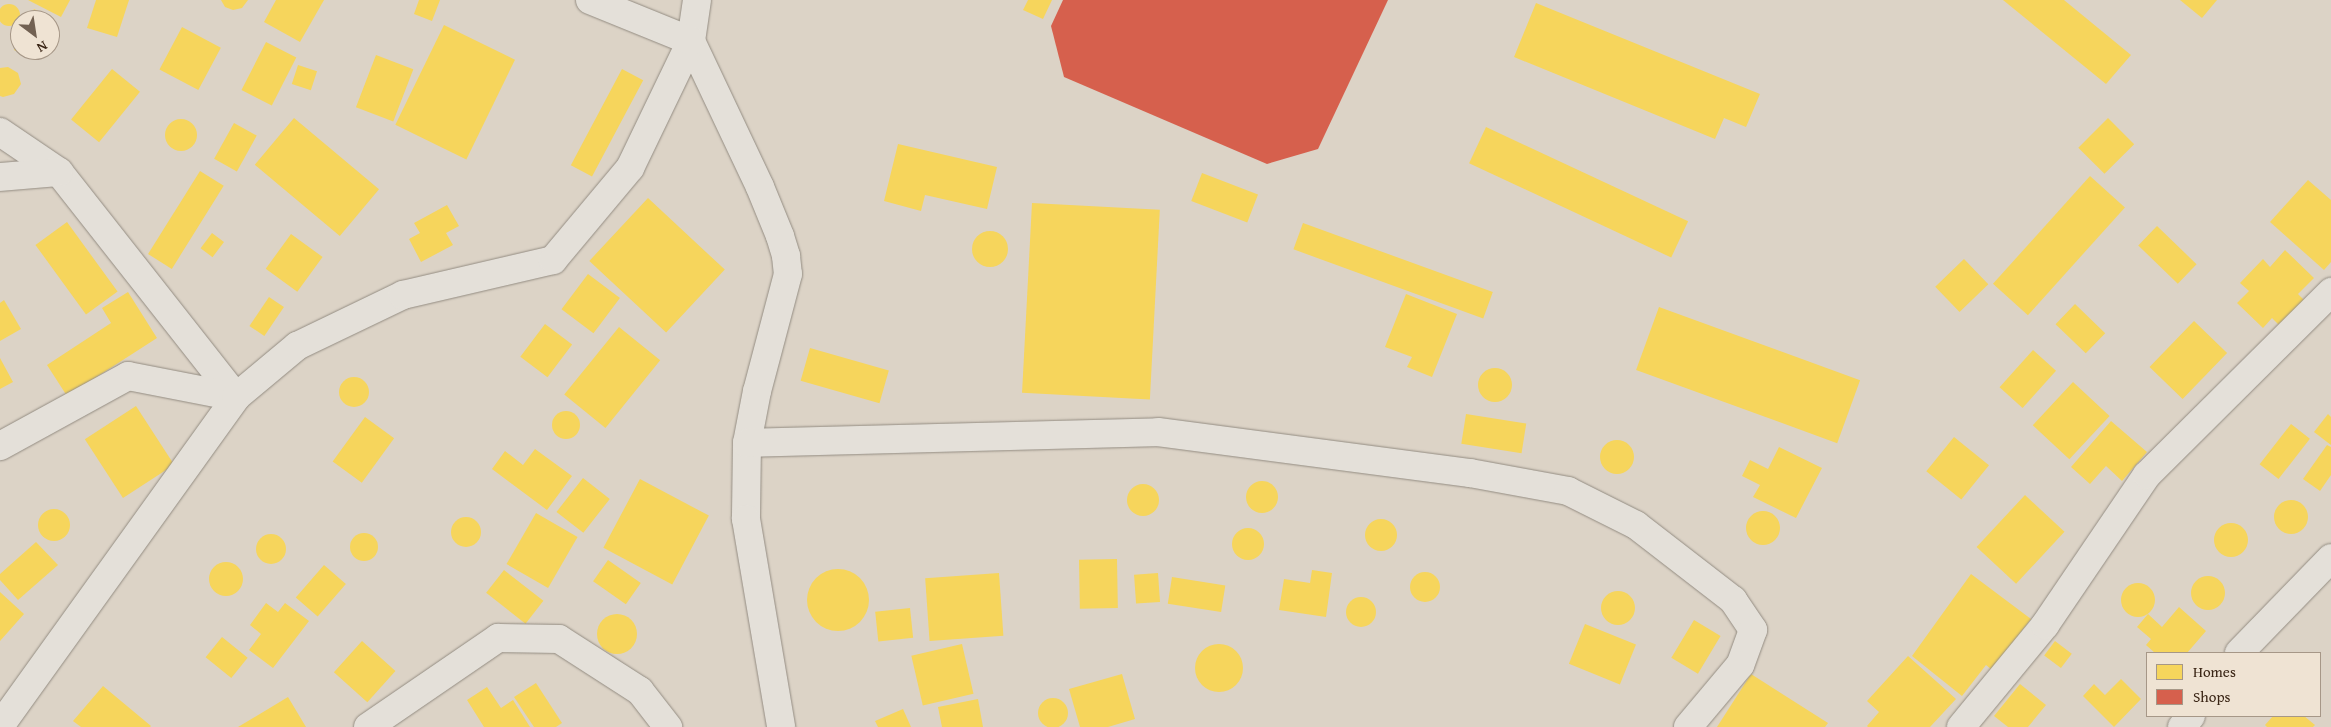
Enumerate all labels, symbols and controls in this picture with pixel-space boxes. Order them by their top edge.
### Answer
north arrow [10,10,60,60]
text: N [33,36,51,58]
legend [2146,652,2321,717]
text: Homes [2193,661,2236,682]
text: Shops [2193,686,2230,707]

